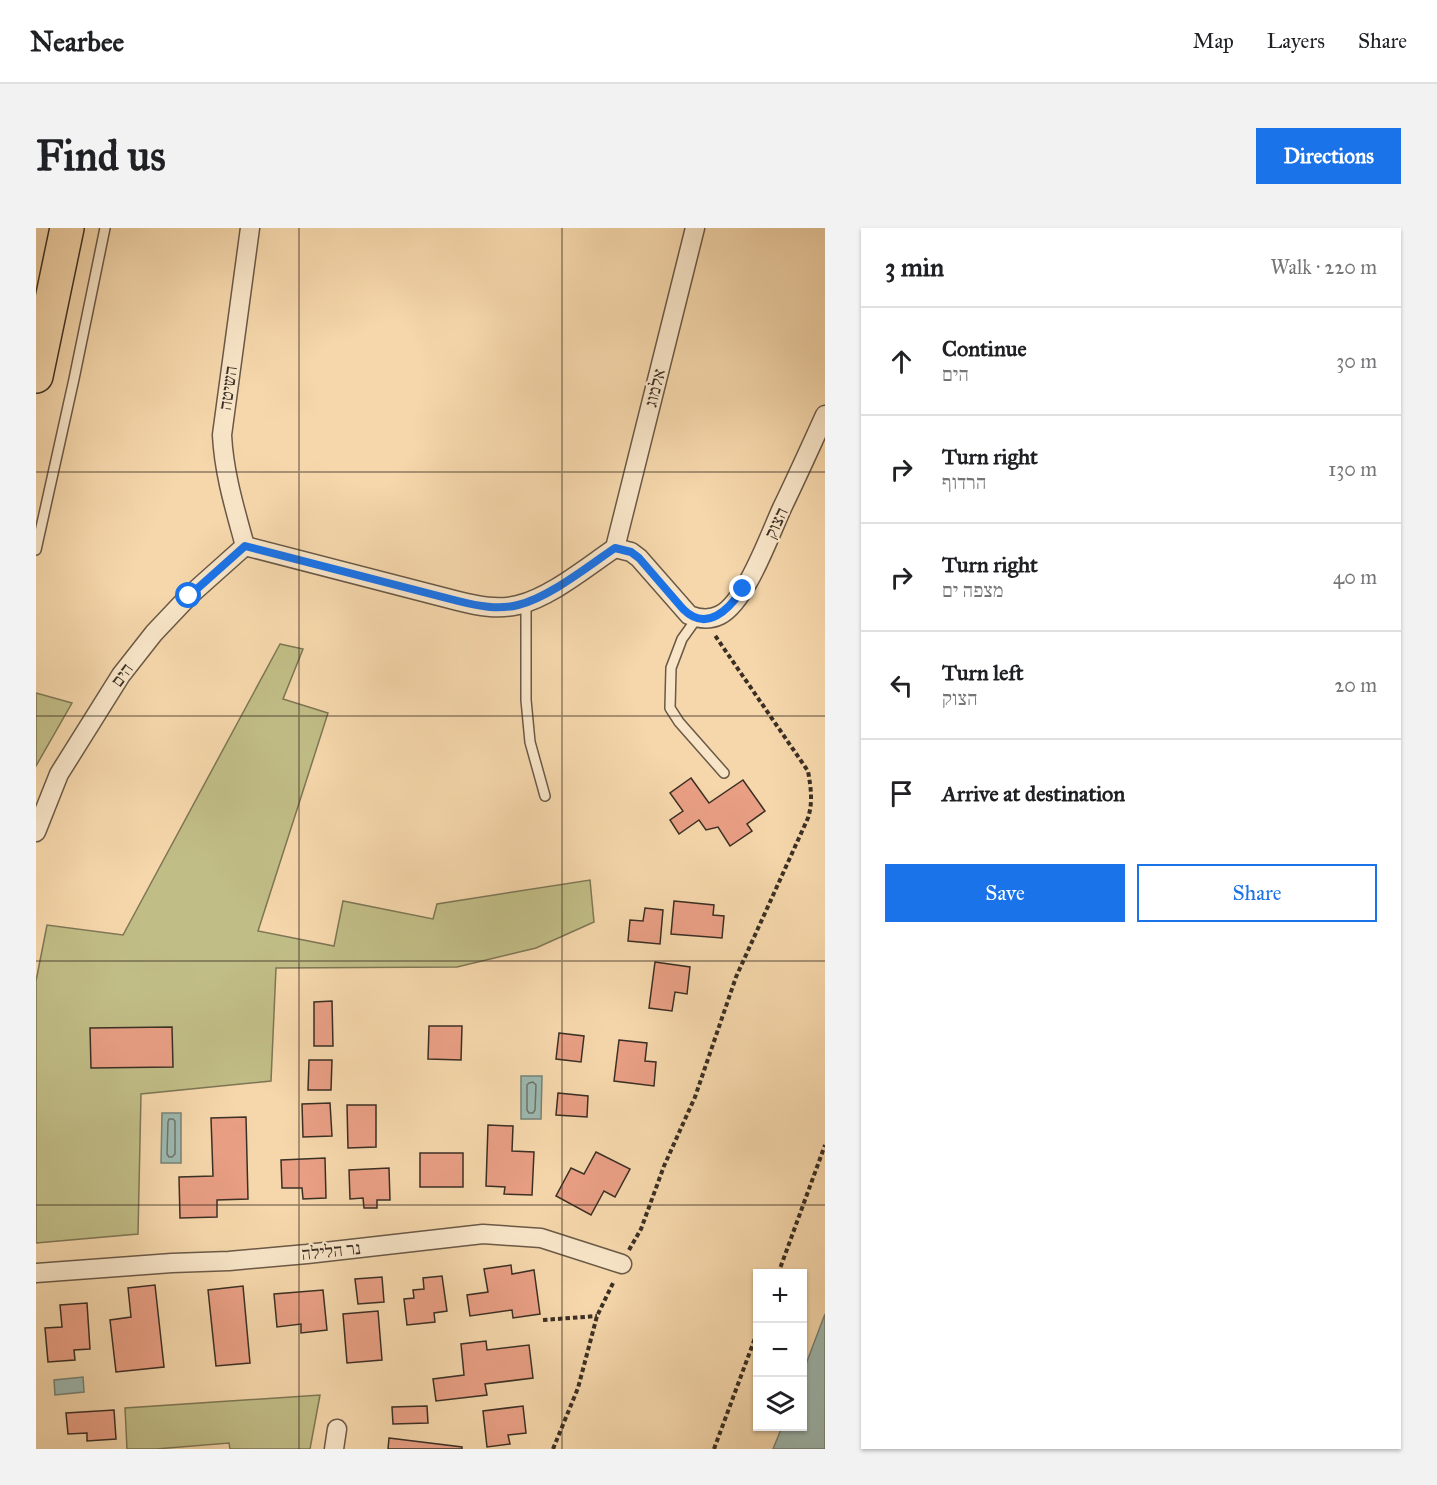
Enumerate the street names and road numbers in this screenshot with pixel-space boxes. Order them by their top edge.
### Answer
street label: השיטה [214,364,242,412]
street label: אלמוג [640,366,670,410]
street label: הצוק [759,504,793,542]
street label: הים [106,659,138,691]
street label: נר הלילה [300,1237,362,1265]

